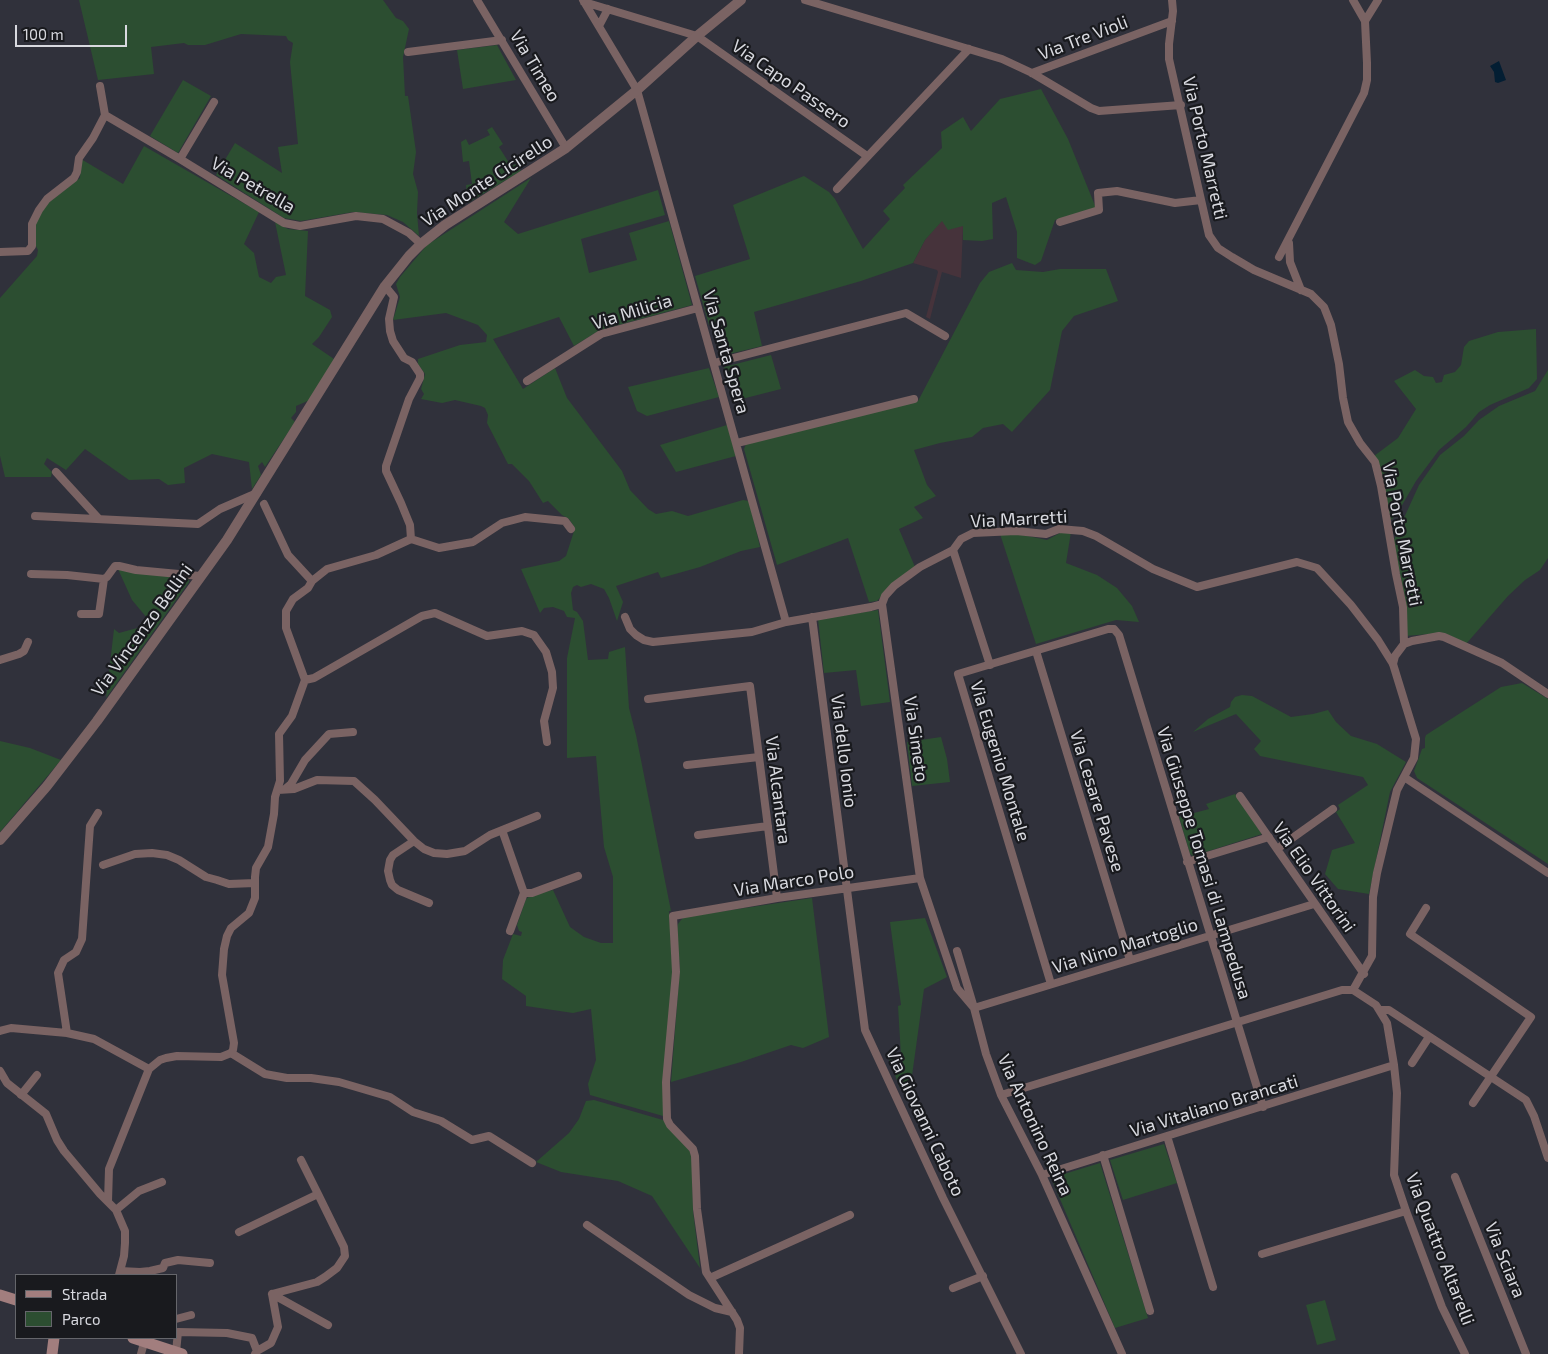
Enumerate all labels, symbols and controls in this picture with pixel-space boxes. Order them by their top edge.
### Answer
street label: Via Tre Violi [1035,11,1131,65]
scale bar [18,15,130,47]
text: 100 m [23,25,64,43]
street label: Via Timeo [505,26,565,106]
street label: Via Capo Passero [728,35,854,133]
street label: Via Porto Marretti [1178,74,1232,222]
street label: Via Monte Cicirello [417,131,557,231]
street label: Via Petrella [207,152,299,218]
street label: Via Santa Spera [698,288,754,416]
street label: Via Milicia [589,290,675,334]
street label: Via Porto Marretti [1377,460,1427,608]
street label: Via Marretti [970,506,1068,532]
street label: Via Vincenzo Bellini [87,560,197,700]
street label: Via Eugenio Montale [965,678,1035,844]
street label: Via dello Ionio [826,693,862,809]
street label: Via Simeto [899,695,933,783]
street label: Via Giuseppe Tomasi di Lampedusa [1152,724,1256,1002]
street label: Via Cesare Pavese [1065,727,1129,875]
street label: Via Alcantara [761,735,795,845]
street label: Via Elio Vittorini [1268,818,1360,936]
street label: Via Marco Polo [732,861,856,901]
street label: Via Nino Martoglio [1050,914,1200,978]
street label: Via Giovanni Caboto [881,1044,969,1200]
street label: Via Antonino Reina [993,1051,1077,1199]
street label: Via Vitaliano Brancati [1127,1070,1301,1142]
street label: Via Quattro Altarelli [1401,1170,1479,1328]
street label: Via Sciara [1480,1219,1530,1301]
legend [15,1274,178,1339]
text: Strada [62,1285,107,1303]
text: Parco [62,1310,101,1328]

